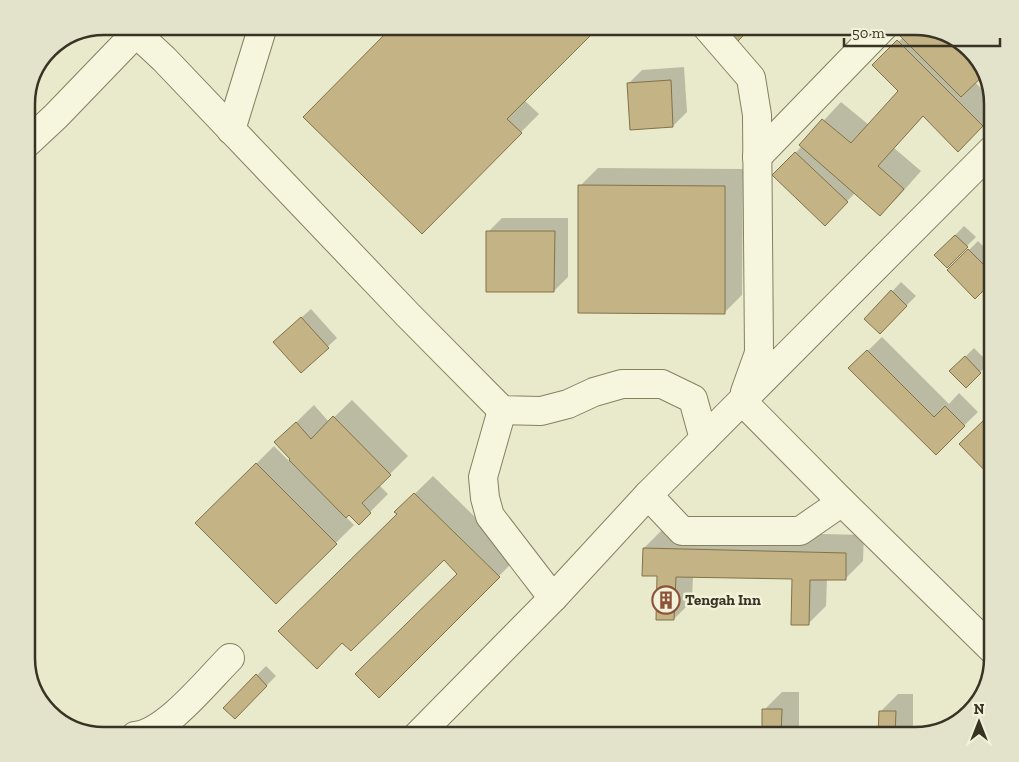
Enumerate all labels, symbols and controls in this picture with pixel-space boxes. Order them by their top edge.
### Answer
scale bar [844,15,1000,47]
text: 50 m [852,24,885,42]
building icon: Tengah Inn [651,585,681,615]
place label: Tengah Inn [685,591,761,609]
north arrow [954,697,1004,747]
text: N [974,701,985,718]

